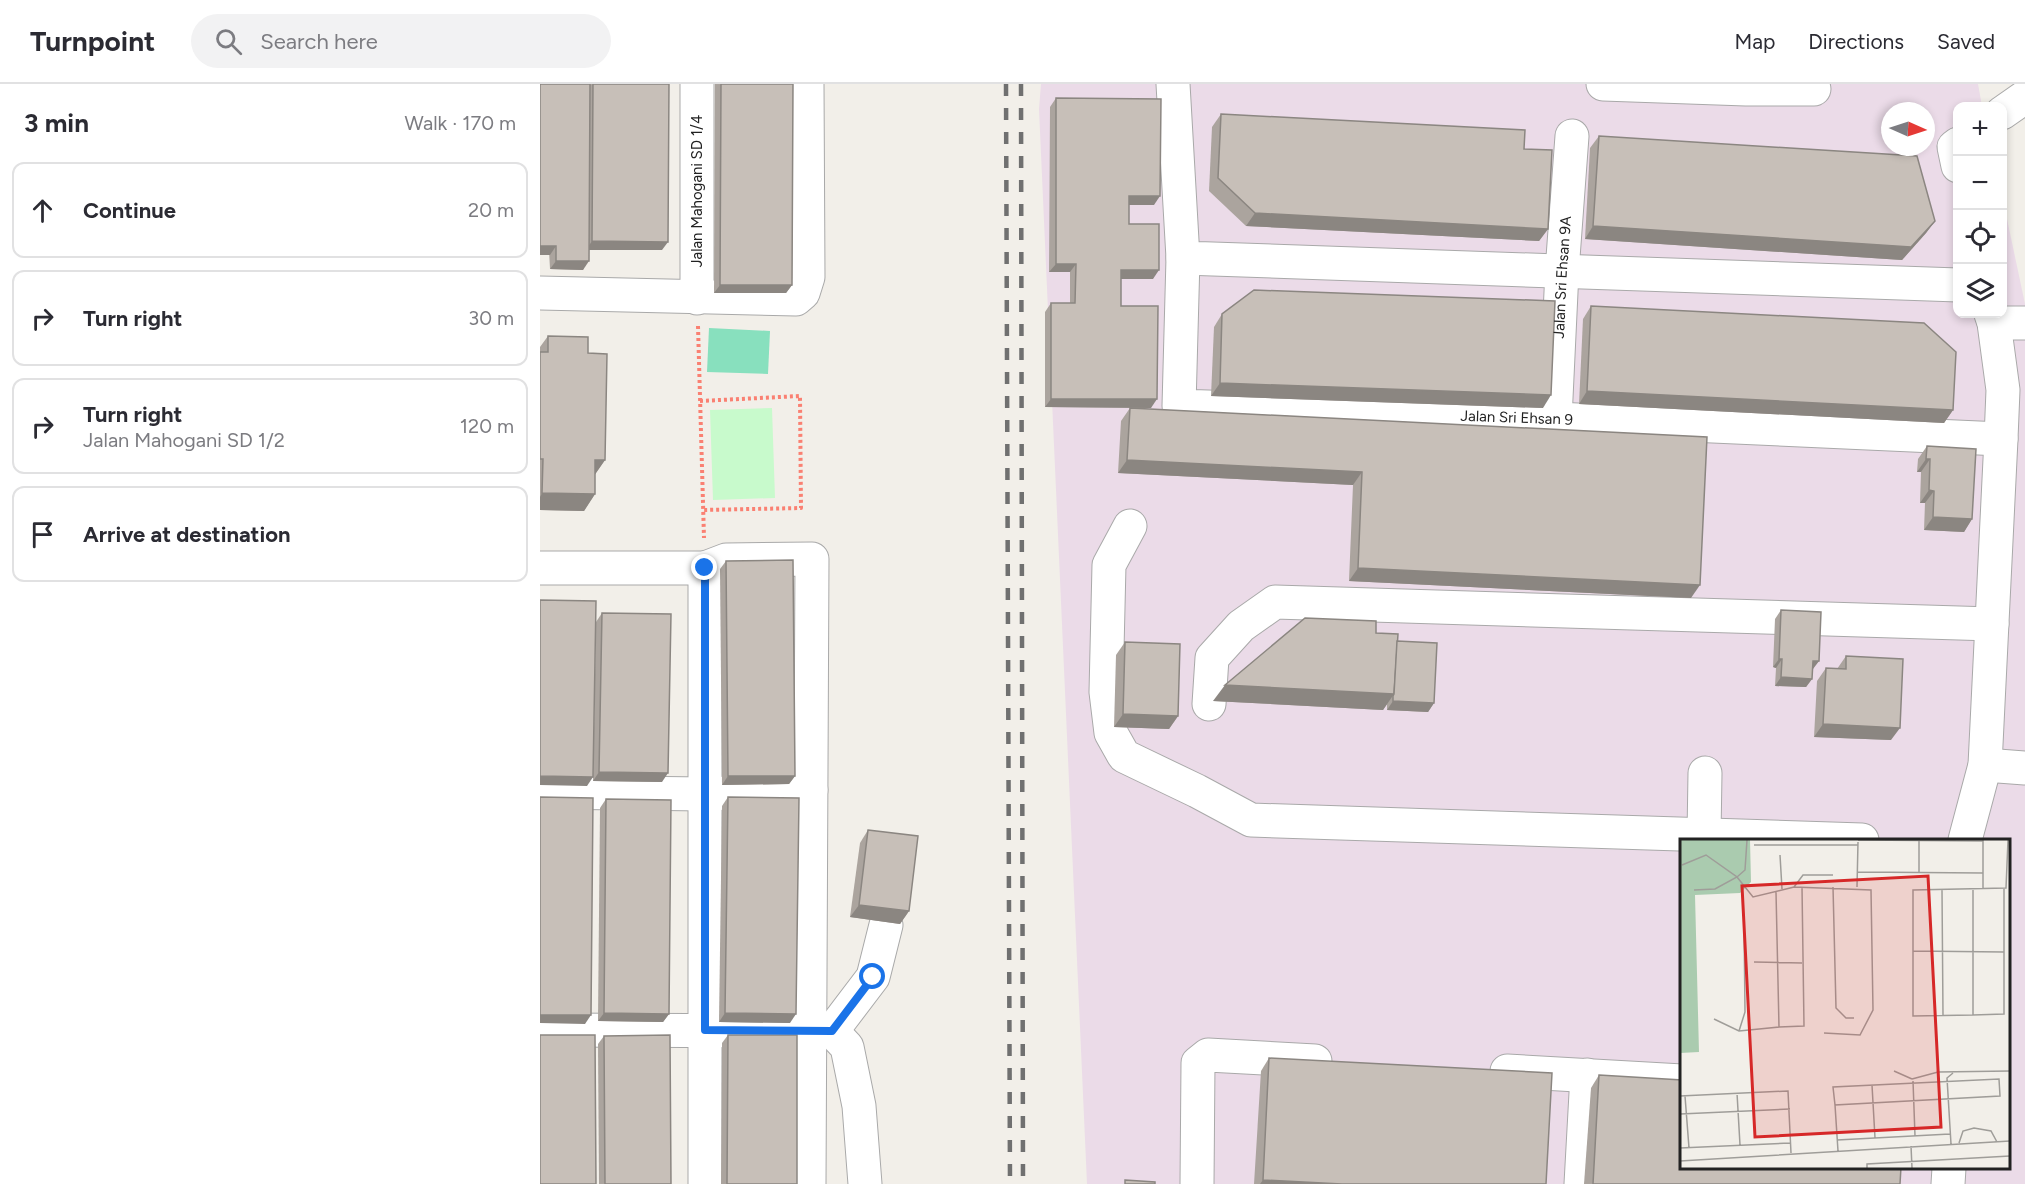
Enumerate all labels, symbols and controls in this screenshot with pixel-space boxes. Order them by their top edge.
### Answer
search box [191,14,611,68]
text: Turnpoint [30,24,155,58]
icon: search [212,25,245,58]
text: Search here [260,28,378,55]
text: Map [1734,29,1775,54]
text: Directions [1808,29,1904,54]
text: Saved [1937,29,1995,54]
north arrow [1881,102,1935,156]
map controls [1953,102,2007,318]
button: + [1953,102,2007,156]
text: 3 min [24,107,89,139]
text: Walk · 170 m [405,111,516,135]
street label: Jalan Mahogani SD 1/4 [688,115,706,267]
button: − [1953,156,2007,210]
icon: ahead [26,194,59,227]
text: Continue [83,197,176,224]
text: 20 m [468,198,514,222]
button: locate [1953,210,2007,264]
street label: Jalan Sri Ehsan 9A [1550,215,1575,339]
button: layers [1953,264,2007,318]
icon: right [26,302,59,335]
text: Turn right [83,305,182,332]
text: 30 m [468,306,514,330]
text: Turn right [83,401,182,428]
street label: Jalan Sri Ehsan 9 [1460,407,1573,429]
icon: right [26,410,59,443]
text: 120 m [460,414,514,438]
text: Jalan Mahogani SD 1/2 [83,428,285,452]
icon: arrive [26,518,59,551]
text: Arrive at destination [83,521,291,548]
route end [691,554,717,580]
inset map [1680,839,2010,1169]
route start [859,963,885,989]

